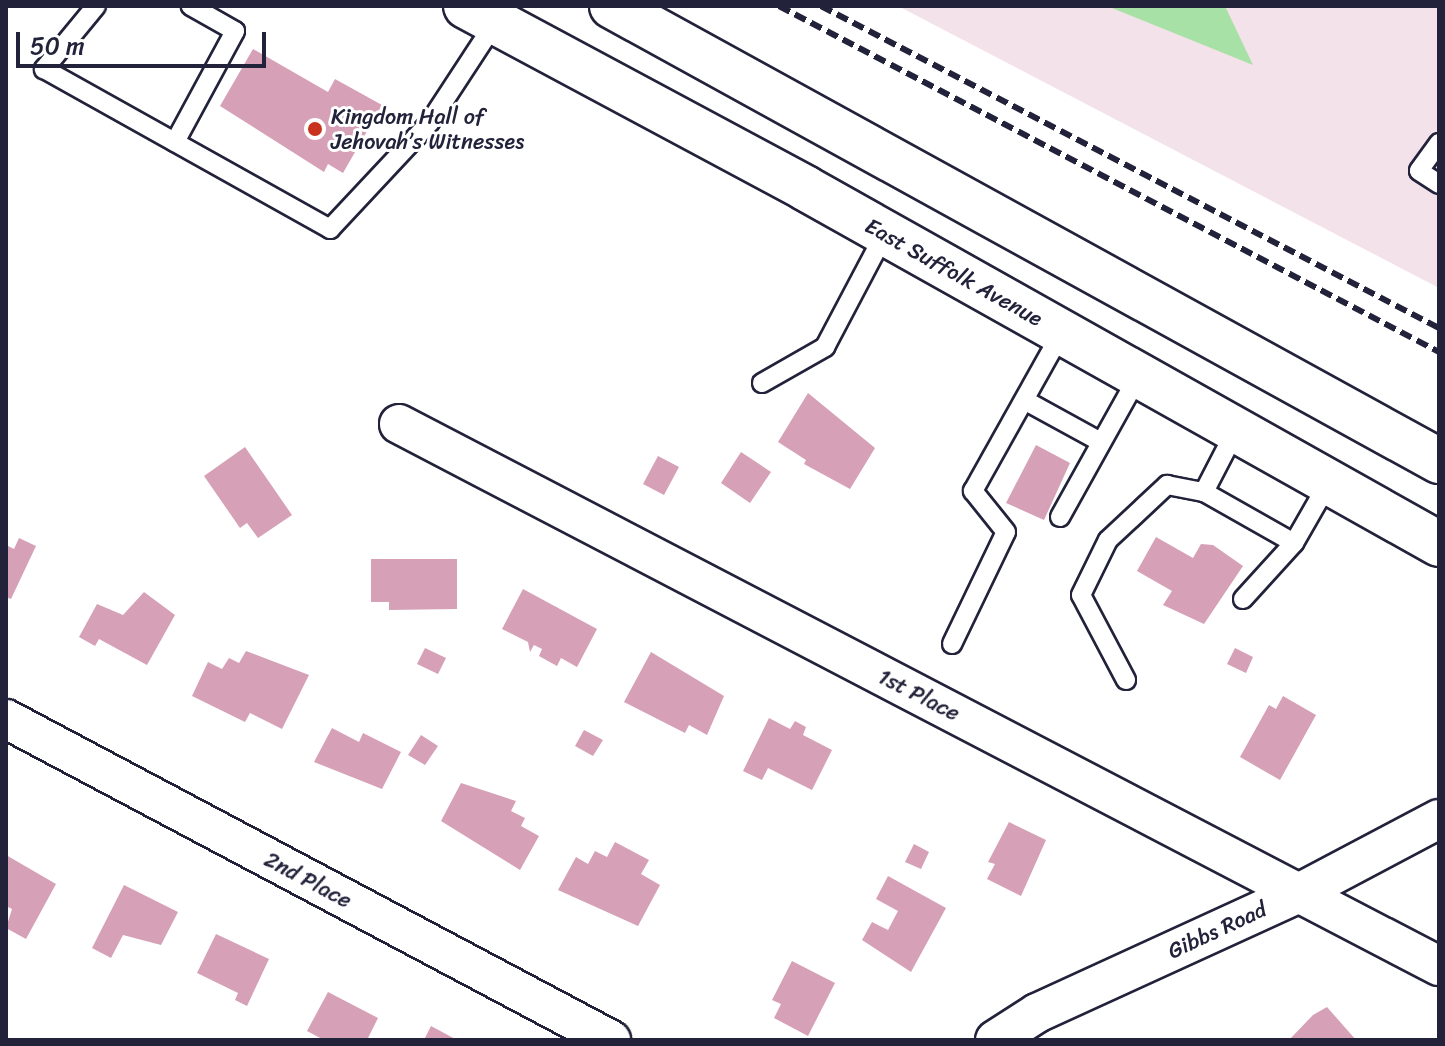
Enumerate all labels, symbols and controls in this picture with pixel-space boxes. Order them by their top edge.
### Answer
scale bar [20,16,270,66]
text: 50 m [30,25,85,67]
place label: Kingdom Hall of Jehovah’s Witnesses [331,103,524,154]
marker: Kingdom Hall of Jehovah’s Witnesses [306,120,324,138]
street label: East Suffolk Avenue [861,212,1047,332]
street label: 1st Place [874,663,964,727]
street label: 2nd Place [260,846,356,914]
street label: Gibbs Road [1164,896,1270,964]

